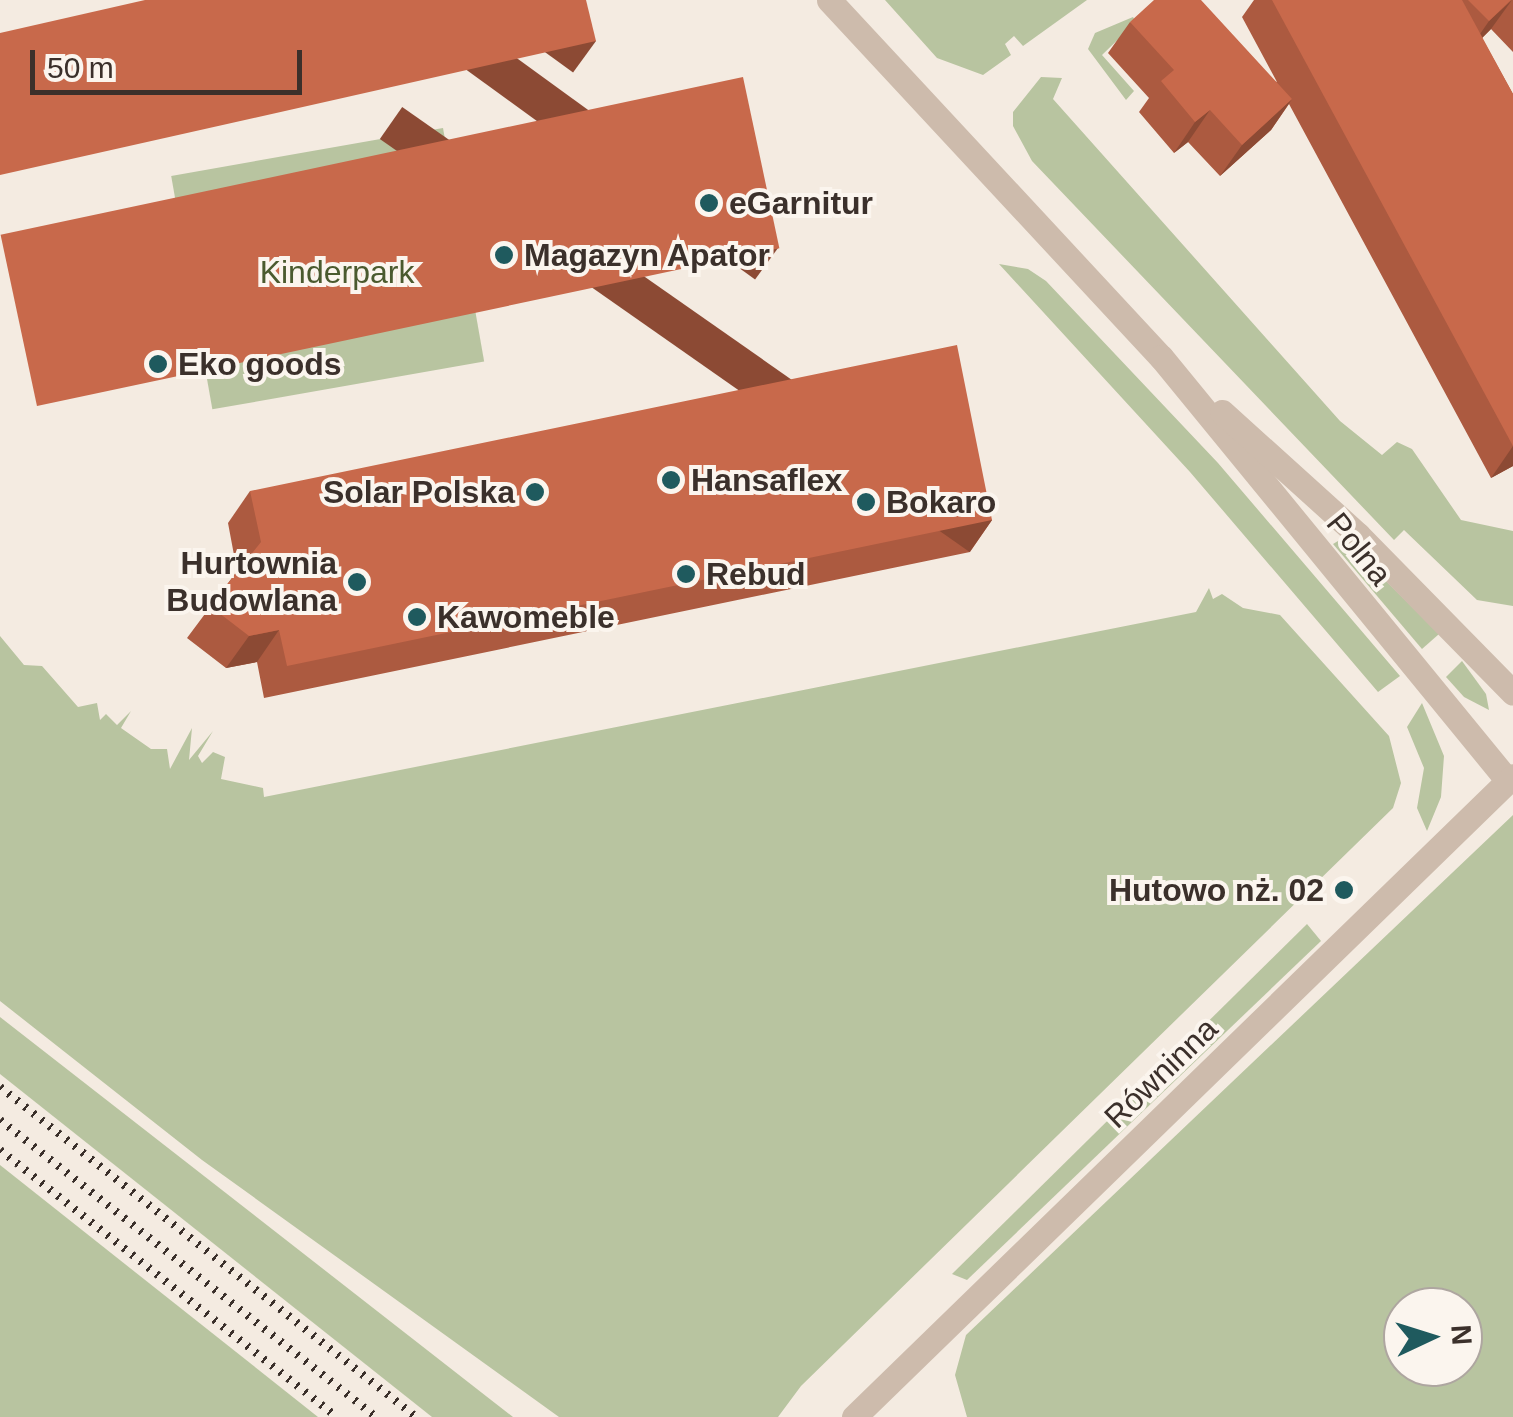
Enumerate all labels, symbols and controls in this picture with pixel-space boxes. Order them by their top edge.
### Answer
scale bar [35,30,308,92]
text: 50 m [47,51,114,84]
place label: eGarnitur [729,184,873,222]
marker: eGarnitur [698,192,720,214]
place label: Magazyn Apator [524,236,771,274]
marker: Magazyn Apator [493,244,515,266]
park label: Kinderpark [260,253,414,291]
place label: Eko goods [178,345,342,383]
marker: Eko goods [147,353,169,375]
place label: Hansaflex [691,461,842,499]
marker: Hansaflex [660,469,682,491]
place label: Solar Polska [323,473,515,511]
marker: Solar Polska [524,481,546,503]
place label: Bokaro [886,483,996,521]
marker: Bokaro [855,491,877,513]
street label: Polna [1318,505,1400,593]
place label: Hurtownia Budowlana [166,545,337,620]
place label: Rebud [706,555,806,593]
marker: Rebud [675,563,697,585]
marker: Hurtownia Budowlana [346,571,368,593]
place label: Kawomeble [437,598,615,636]
marker: Kawomeble [406,606,428,628]
place label: Hutowo nż. 02 [1109,871,1324,909]
marker: Hutowo nż. 02 [1333,879,1355,901]
street label: Równinna [1096,1010,1226,1136]
north arrow [1383,1287,1483,1387]
text: N [1445,1324,1478,1346]

